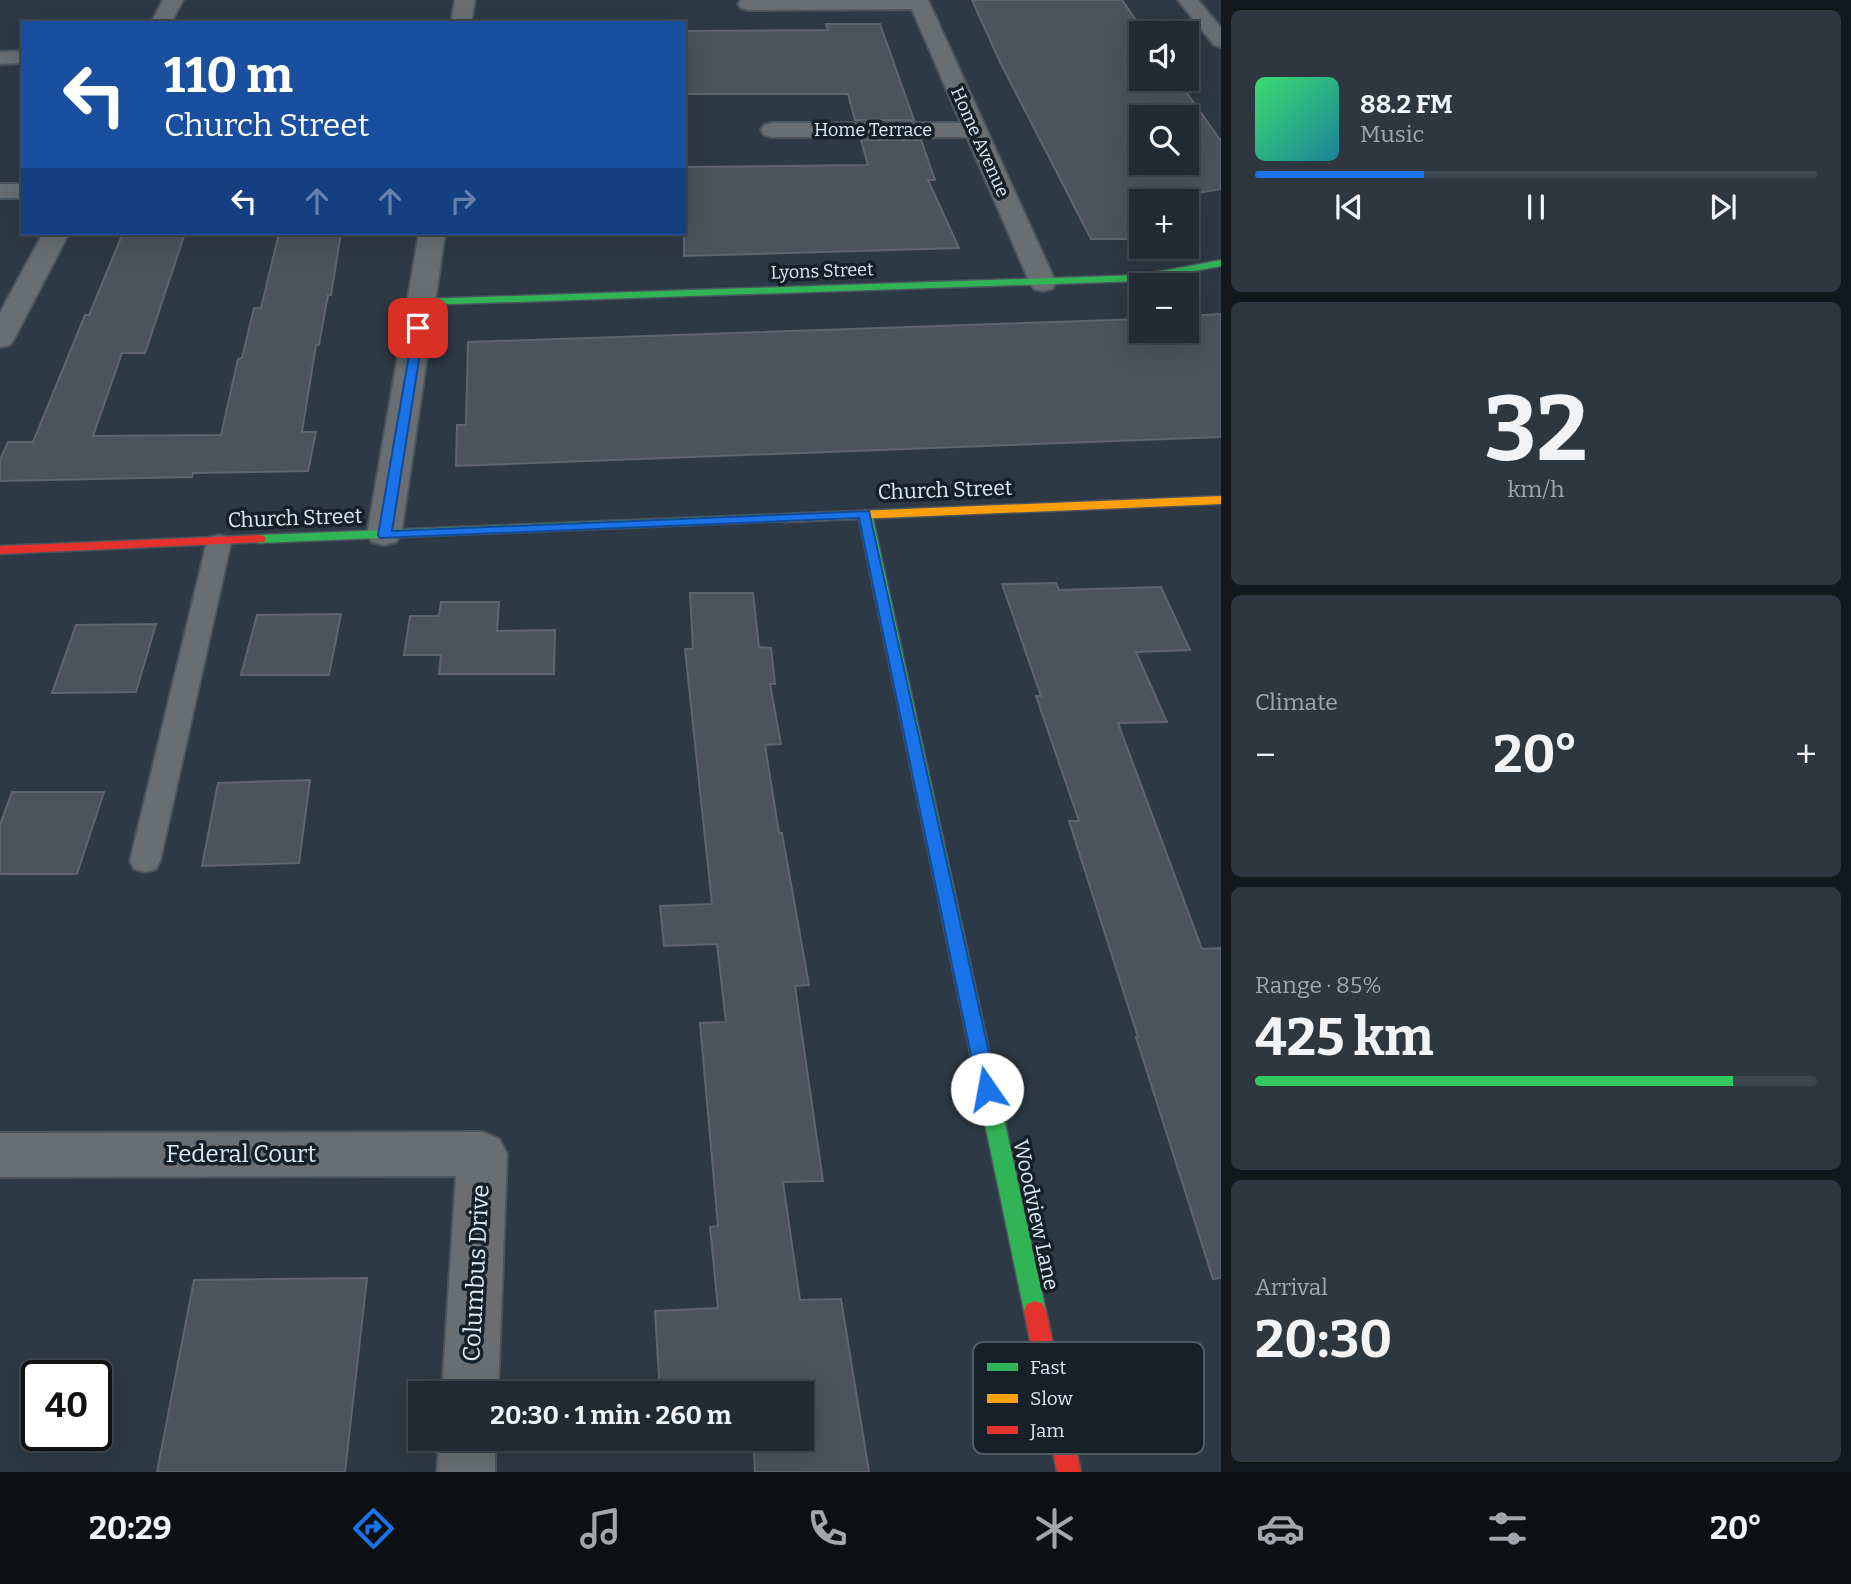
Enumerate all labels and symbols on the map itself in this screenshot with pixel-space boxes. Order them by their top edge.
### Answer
street label: Home Avenue [946,83,1014,201]
street label: Home Terrace [814,119,932,141]
street label: Lyons Street [770,258,874,284]
pin [388,298,448,358]
street label: Church Street [877,475,1013,505]
street label: Church Street [227,503,363,533]
position arrow [950,1052,1024,1126]
street label: Woodview Lane [1007,1137,1065,1293]
street label: Federal Court [166,1140,316,1168]
street label: Columbus Drive [457,1184,495,1362]
legend [973,1342,1204,1454]
text: Fast [1030,1356,1067,1379]
speed limit sign: 40 [21,1360,112,1451]
text: Slow [1030,1387,1073,1410]
text: Jam [1029,1419,1064,1442]

